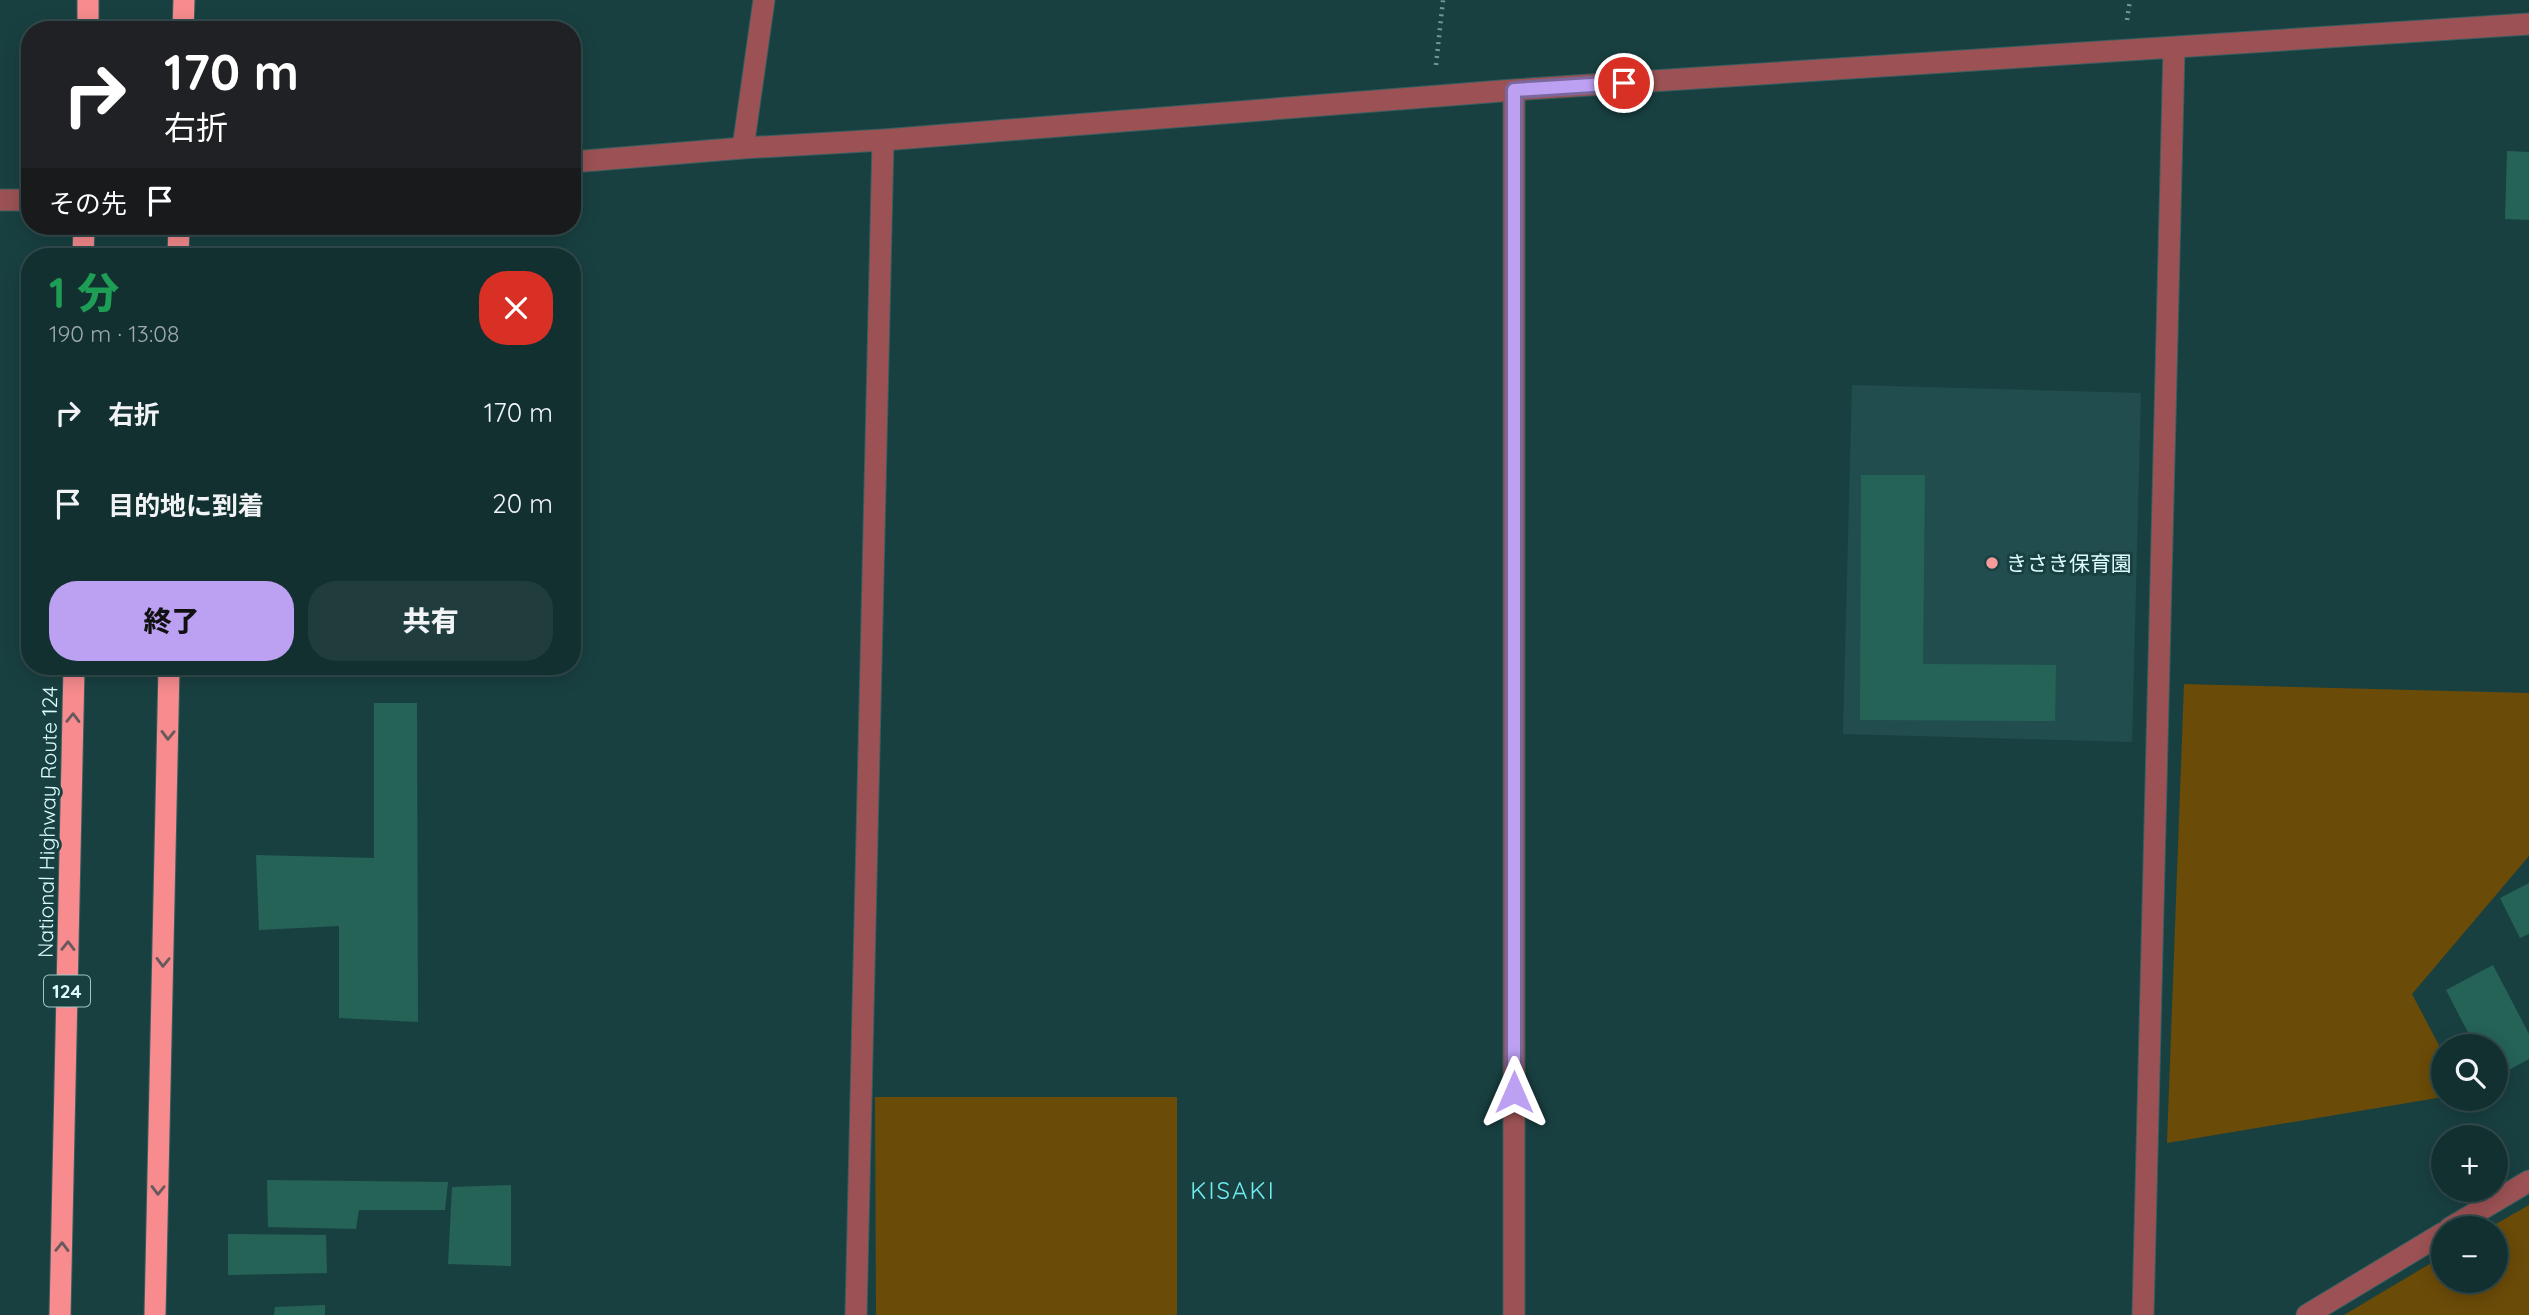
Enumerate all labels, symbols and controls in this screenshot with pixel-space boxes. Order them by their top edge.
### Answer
text: 170 m [164,41,299,102]
icon: right [49,49,140,140]
pin [1594,53,1654,113]
icon: arrive [1605,64,1643,102]
text: 右折 [164,107,228,147]
icon: arrive [141,182,179,220]
text: その先 [49,187,127,220]
text: 1 分 [49,266,119,319]
button: close [479,271,553,345]
text: 190 m · 13:08 [49,319,179,348]
icon: right [49,394,87,432]
text: 170 m [484,396,553,429]
text: 右折 [108,398,160,431]
icon: arrive [49,485,87,523]
text: 20 m [492,487,553,520]
text: 目的地に到着 [108,489,264,522]
place label: きさき保育園 [2006,550,2132,576]
marker: きさき保育園 [1984,555,2000,571]
button: 終了 [49,581,294,661]
button: 共有 [308,581,553,661]
street label: National Highway Route 124 [32,686,62,958]
one-way arrow [66,713,81,724]
one-way arrow [160,730,175,741]
one-way arrow [61,940,76,951]
one-way arrow [155,957,170,968]
road number: 124 [44,976,90,1007]
map controls [2431,1034,2508,1293]
button: search [2431,1034,2508,1111]
position arrow [1477,1055,1551,1129]
button: + [2431,1125,2508,1202]
district label: KISAKI [1190,1175,1276,1205]
one-way arrow [150,1185,165,1196]
button: − [2431,1216,2508,1293]
one-way arrow [54,1241,69,1252]

